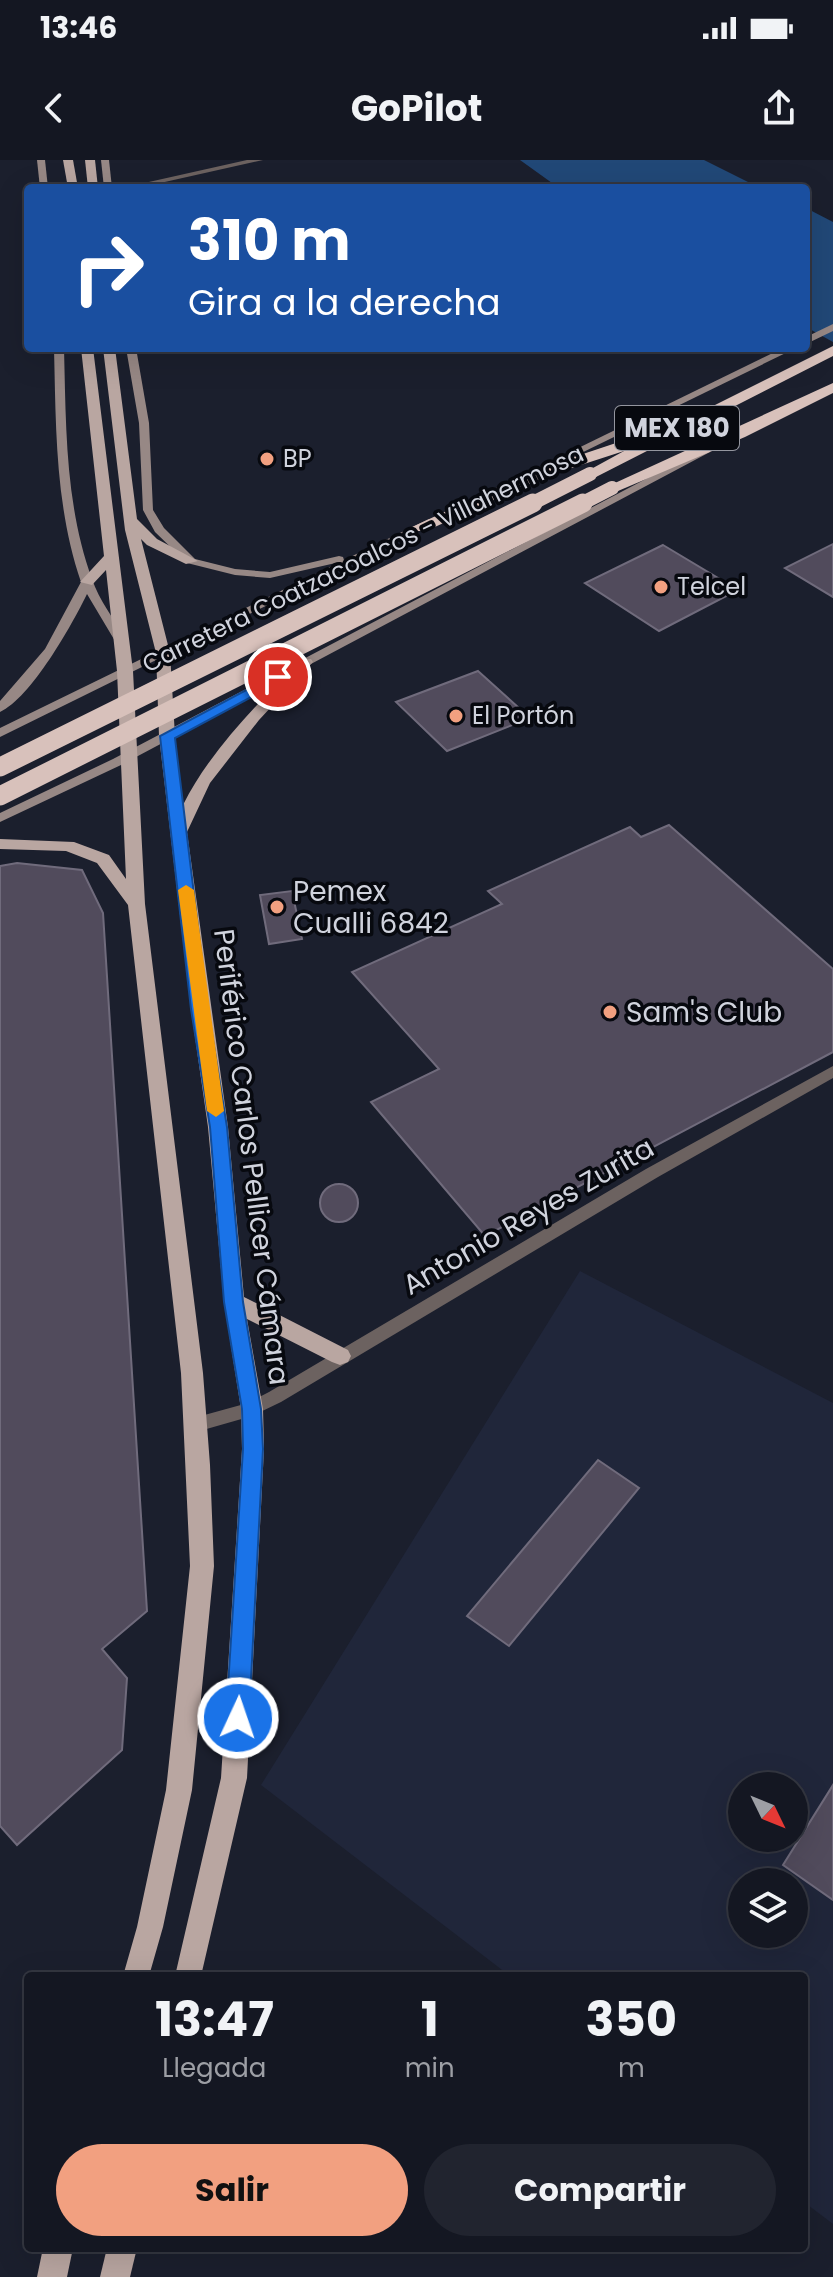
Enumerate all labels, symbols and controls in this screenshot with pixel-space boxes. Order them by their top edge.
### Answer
text: 13:46 [40,6,117,49]
text: GoPilot [351,83,482,134]
icon: back [32,86,76,130]
icon: share [757,86,801,130]
text: 310 m [188,201,351,280]
icon: right [56,216,160,320]
text: Gira a la derecha [188,277,501,328]
road number: MEX 180 [615,406,739,450]
street label: Carretera Coatzacoalcos - Villahermosa [136,437,589,680]
place label: BP [283,442,312,475]
marker: BP [258,450,276,468]
place label: Telcel [677,570,746,603]
marker: Telcel [652,578,670,596]
pin [244,643,312,711]
icon: arrive [256,655,300,699]
place label: El Portón [472,699,574,732]
marker: El Portón [447,707,465,725]
place label: Pemex Cualli 6842 [293,872,449,943]
marker: Pemex Cualli 6842 [268,898,286,916]
street label: Periférico Carlos Pellicer Cámara [204,927,299,1387]
place label: Sam's Club [626,993,782,1032]
marker: Sam's Club [601,1003,619,1021]
street label: Antonio Reyes Zurita [395,1128,661,1304]
position arrow [196,1676,280,1760]
north arrow [728,1772,808,1852]
map controls [728,1772,808,1948]
button: layers [728,1868,808,1948]
text: 13:47 [155,1986,274,2053]
text: 1 [421,1986,439,2053]
text: 350 [586,1986,677,2053]
text: Llegada [162,2050,266,2086]
text: min [405,2050,455,2086]
text: m [618,2050,645,2086]
button: Salir [56,2144,408,2236]
button: Compartir [424,2144,776,2236]

